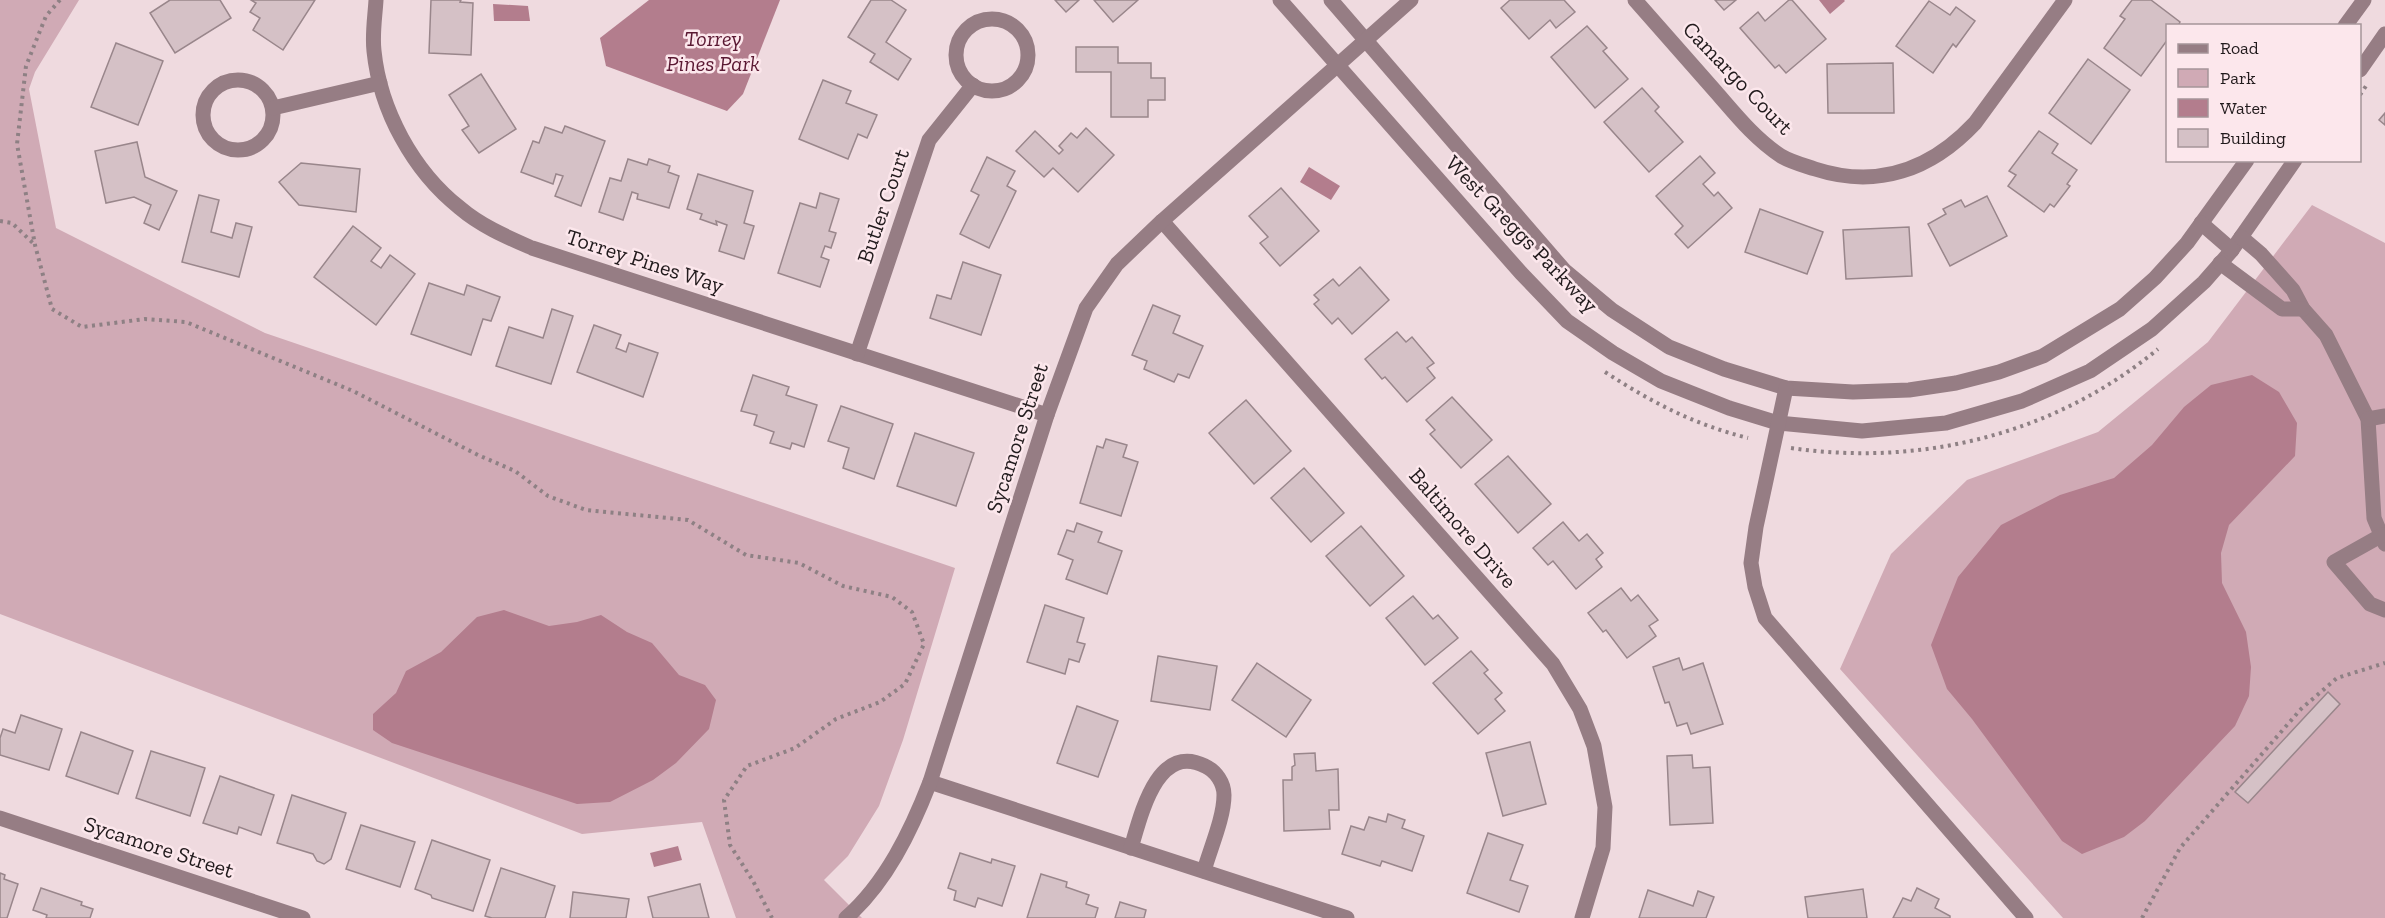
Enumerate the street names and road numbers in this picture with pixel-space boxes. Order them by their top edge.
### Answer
street label: Camargo Court [1677,16,1799,141]
street label: Butler Court [851,145,915,267]
street label: West Greggs Parkway [1440,150,1605,319]
street label: Torrey Pines Way [563,223,728,299]
street label: Sycamore Street [980,359,1054,516]
street label: Baltimore Drive [1403,462,1523,594]
street label: Sycamore Street [81,810,238,884]

